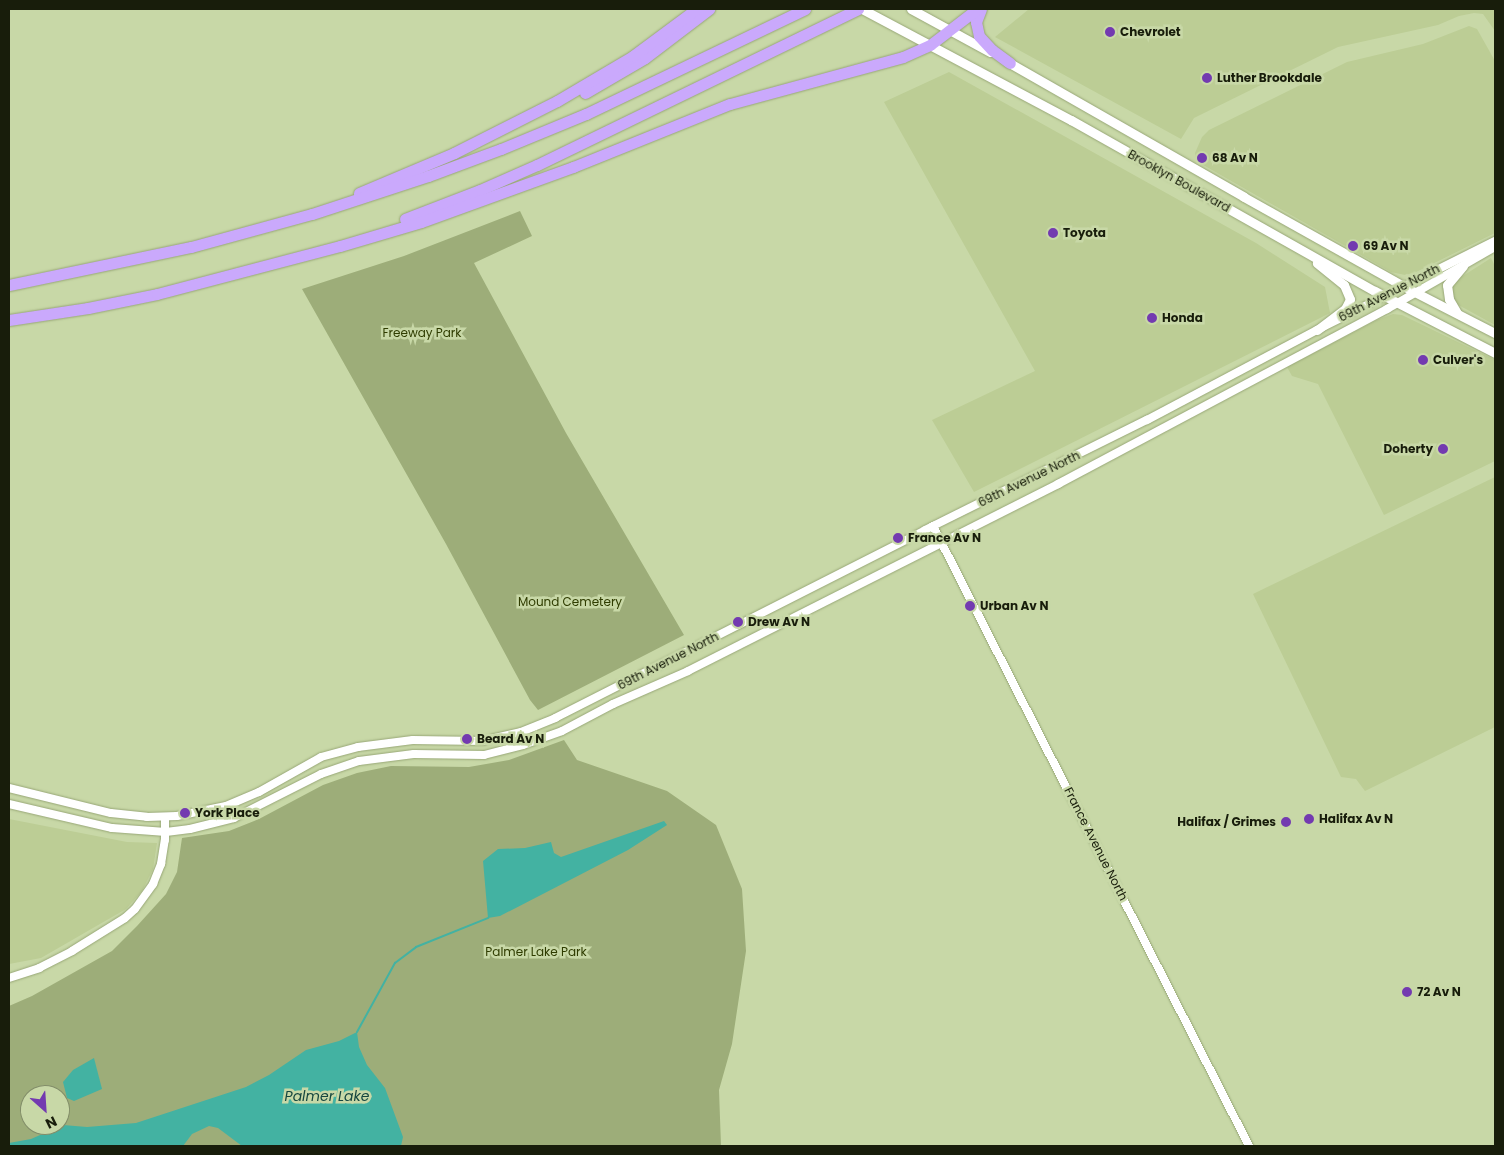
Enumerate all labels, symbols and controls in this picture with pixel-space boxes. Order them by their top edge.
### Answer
place label: Chevrolet [1120,25,1181,39]
marker: Chevrolet [1104,26,1116,38]
place label: Luther Brookdale [1217,71,1322,85]
marker: Luther Brookdale [1201,72,1213,84]
street label: Brooklyn Boulevard [1125,147,1233,215]
place label: 68 Av N [1212,151,1258,165]
marker: 68 Av N [1196,152,1208,164]
place label: Toyota [1063,226,1106,240]
marker: Toyota [1047,227,1059,239]
place label: 69 Av N [1363,239,1408,253]
marker: 69 Av N [1347,240,1359,252]
street label: 69th Avenue North [1336,261,1442,325]
place label: Honda [1162,311,1203,325]
marker: Honda [1146,312,1158,324]
park label: Freeway Park [382,326,462,340]
place label: Culver's [1433,353,1483,367]
marker: Culver's [1417,354,1429,366]
place label: Doherty [1384,442,1433,456]
marker: Doherty [1437,443,1449,455]
street label: 69th Avenue North [976,448,1082,510]
place label: France Av N [908,531,981,545]
marker: France Av N [892,532,904,544]
park label: Mound Cemetery [518,595,622,609]
place label: Urban Av N [980,599,1048,613]
marker: Urban Av N [964,600,976,612]
place label: Drew Av N [748,615,810,629]
marker: Drew Av N [732,616,744,628]
street label: 69th Avenue North [615,629,721,693]
place label: Beard Av N [477,732,544,746]
marker: Beard Av N [461,733,473,745]
street label: France Avenue North [1061,785,1131,903]
place label: York Place [195,806,260,820]
marker: York Place [179,807,191,819]
place label: Halifax Av N [1319,812,1393,826]
marker: Halifax Av N [1303,813,1315,825]
place label: Halifax / Grimes [1177,815,1276,829]
marker: Halifax / Grimes [1280,816,1292,828]
park label: Palmer Lake Park [485,945,587,959]
place label: 72 Av N [1417,985,1461,999]
marker: 72 Av N [1401,986,1413,998]
north arrow [20,1085,70,1135]
water label: Palmer Lake [285,1088,369,1104]
text: N [42,1111,60,1134]

